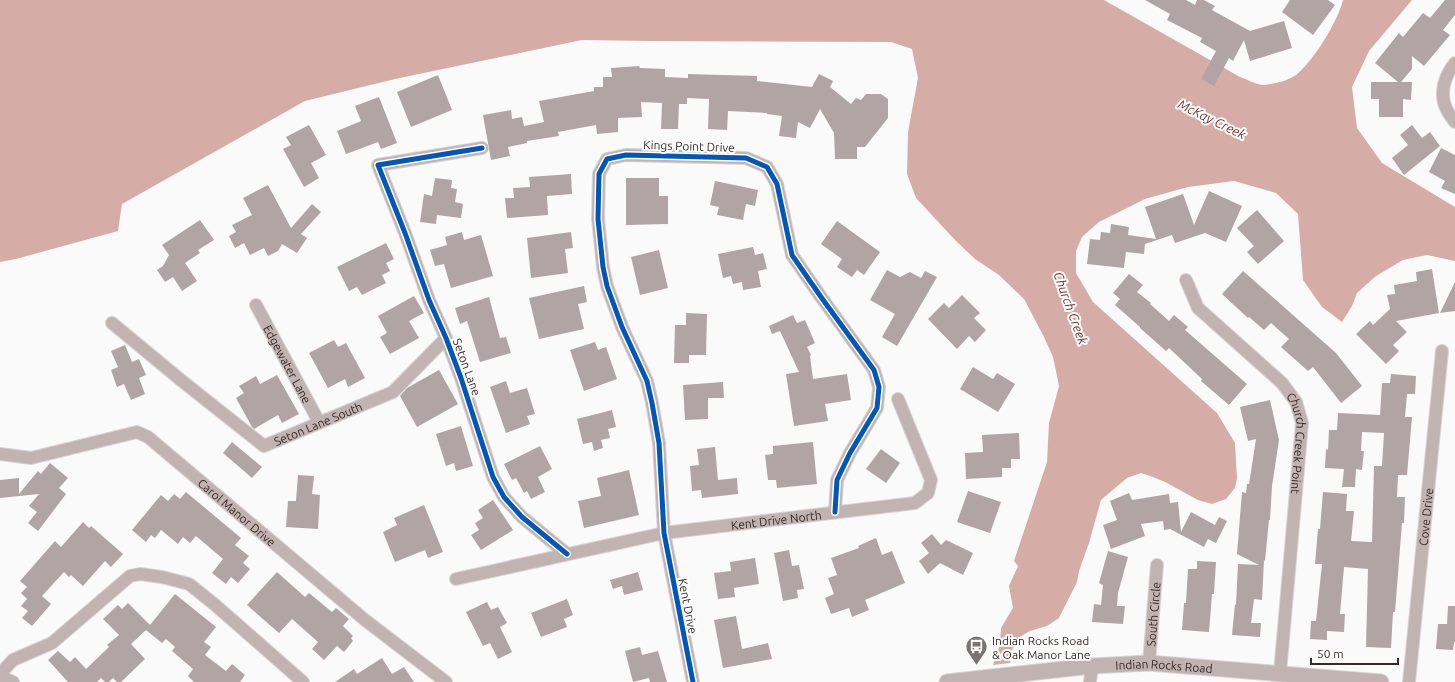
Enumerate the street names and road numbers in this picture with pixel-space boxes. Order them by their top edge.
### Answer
street label: Kings Point Drive [643,138,735,154]
street label: Edgewater Lane [261,323,314,405]
street label: Seton Lane [451,337,483,397]
street label: Church Creek Point [1285,390,1309,495]
street label: Seton Lane South [272,399,364,448]
street label: Carol Manor Drive [196,476,278,548]
street label: Cove Drive [1416,487,1435,546]
street label: Kent Drive North [730,508,822,531]
street label: Kent Drive [676,577,700,635]
street label: South Circle [1144,581,1162,647]
street label: Indian Rocks Road [1115,656,1213,675]

